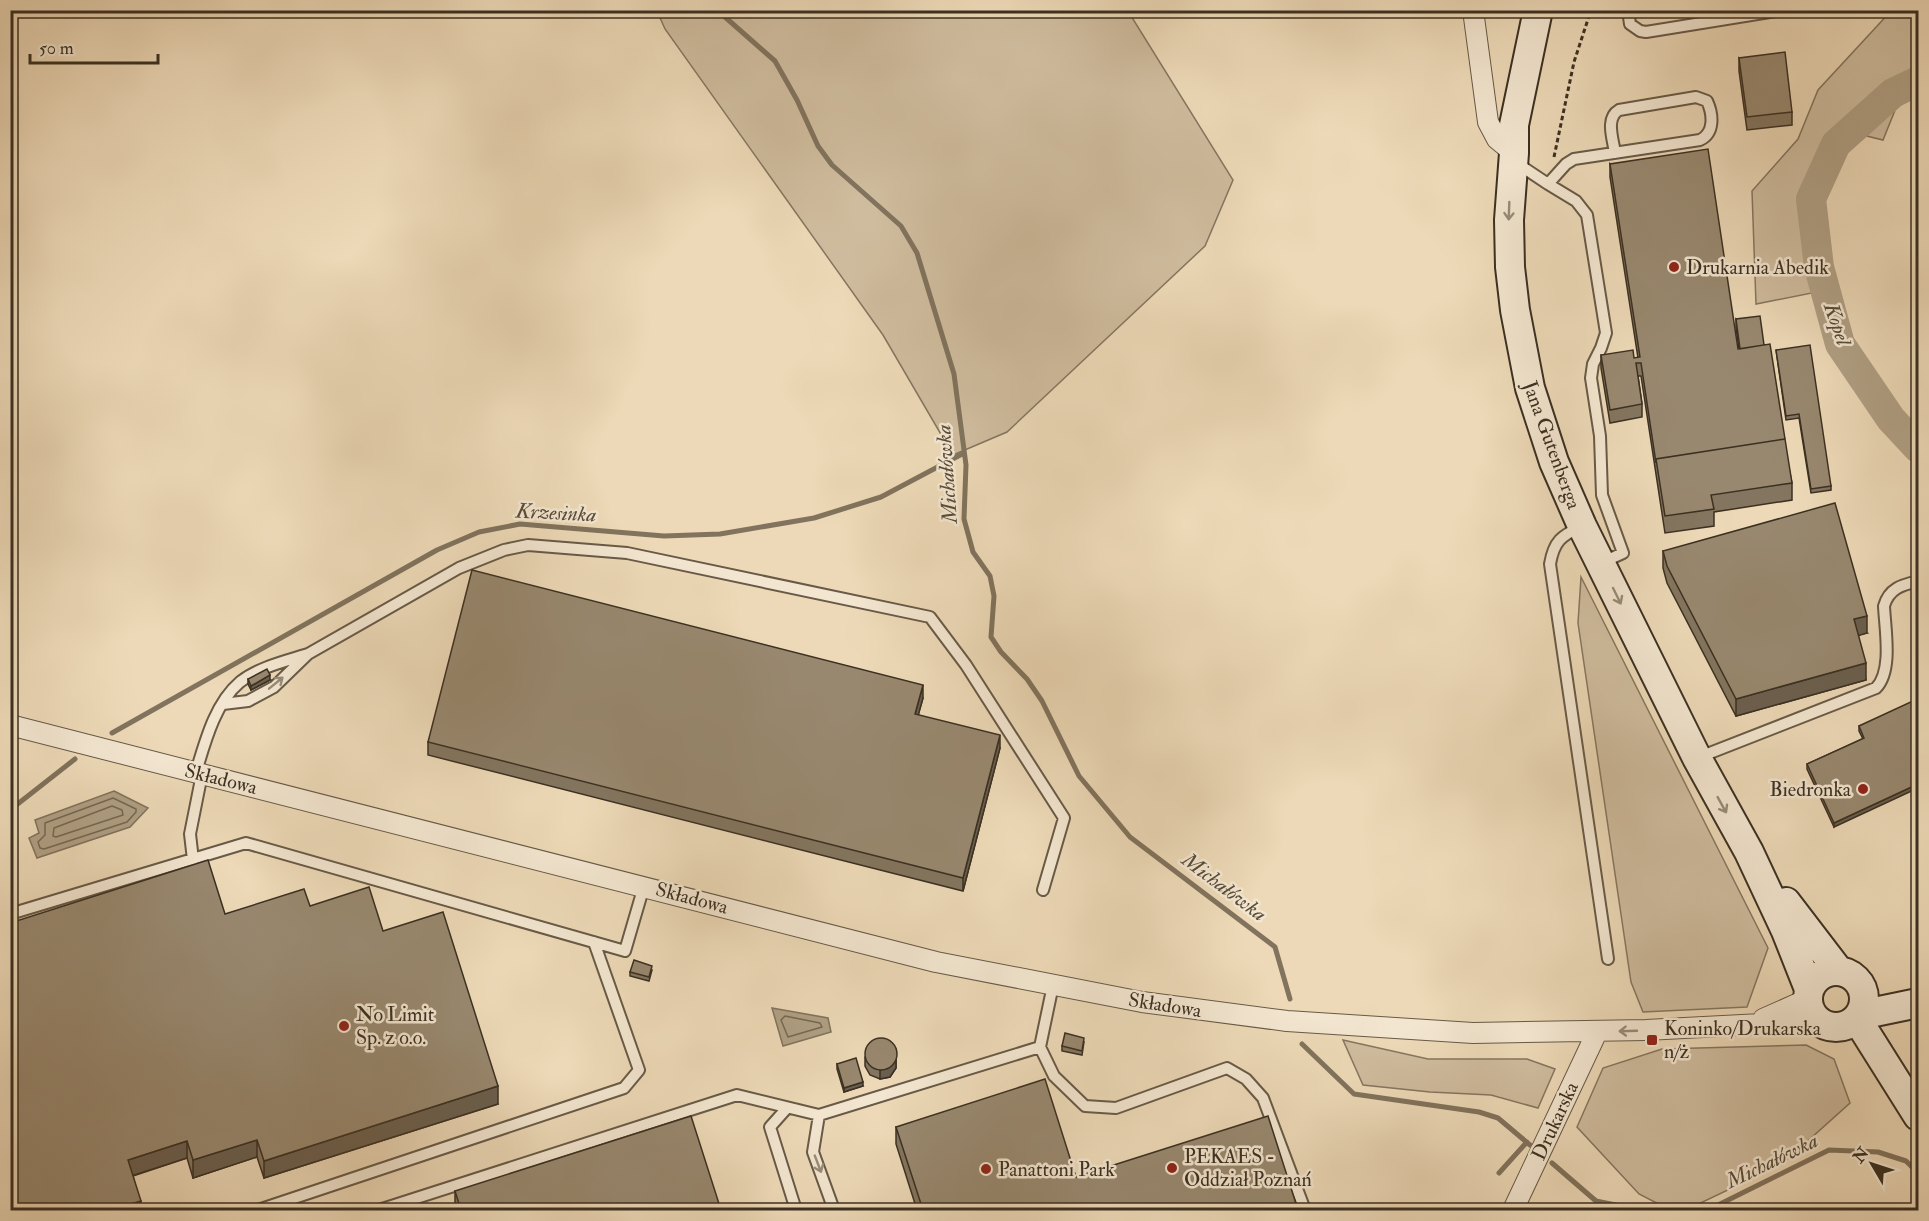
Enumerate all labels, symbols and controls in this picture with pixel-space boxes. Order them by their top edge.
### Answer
scale bar [30,27,158,65]
text: 50 m [39,37,74,60]
one-way arrow [1504,201,1515,221]
place label: Drukarnia Abedik [1686,255,1829,280]
marker: Drukarnia Abedik [1667,260,1681,274]
water label: Kopel [1817,298,1857,351]
street label: Jana Gutenberga [1517,377,1587,513]
water label: Michałówka [930,423,964,526]
water label: Krzesinka [514,497,597,529]
one-way arrow [1612,587,1623,605]
one-way arrow [268,677,284,690]
street label: Składowa [182,758,261,800]
place label: Biedronka [1770,777,1852,802]
marker: Biedronka [1856,782,1870,796]
one-way arrow [1717,796,1728,814]
water label: Michałówka [1175,845,1272,928]
street label: Składowa [653,876,732,920]
street label: Składowa [1127,987,1204,1023]
place label: No Limit Sp. z o.o. [356,1002,435,1051]
place label: Koninko/Drukarska n/ż [1664,1016,1822,1064]
marker: No Limit Sp. z o.o. [337,1019,351,1033]
one-way arrow [1619,1025,1639,1037]
marker: Koninko/Drukarska n/ż [1645,1033,1659,1047]
street label: Drukarska [1526,1077,1584,1164]
water label: Michałówka [1720,1127,1823,1196]
north arrow [1842,1134,1902,1194]
text: N [1848,1143,1874,1168]
place label: PEKAES - Oddział Poznań [1184,1144,1312,1192]
one-way arrow [813,1154,824,1172]
place label: Panattoni Park [998,1157,1115,1182]
marker: PEKAES - Oddział Poznań [1165,1161,1179,1175]
marker: Panattoni Park [979,1162,993,1176]

